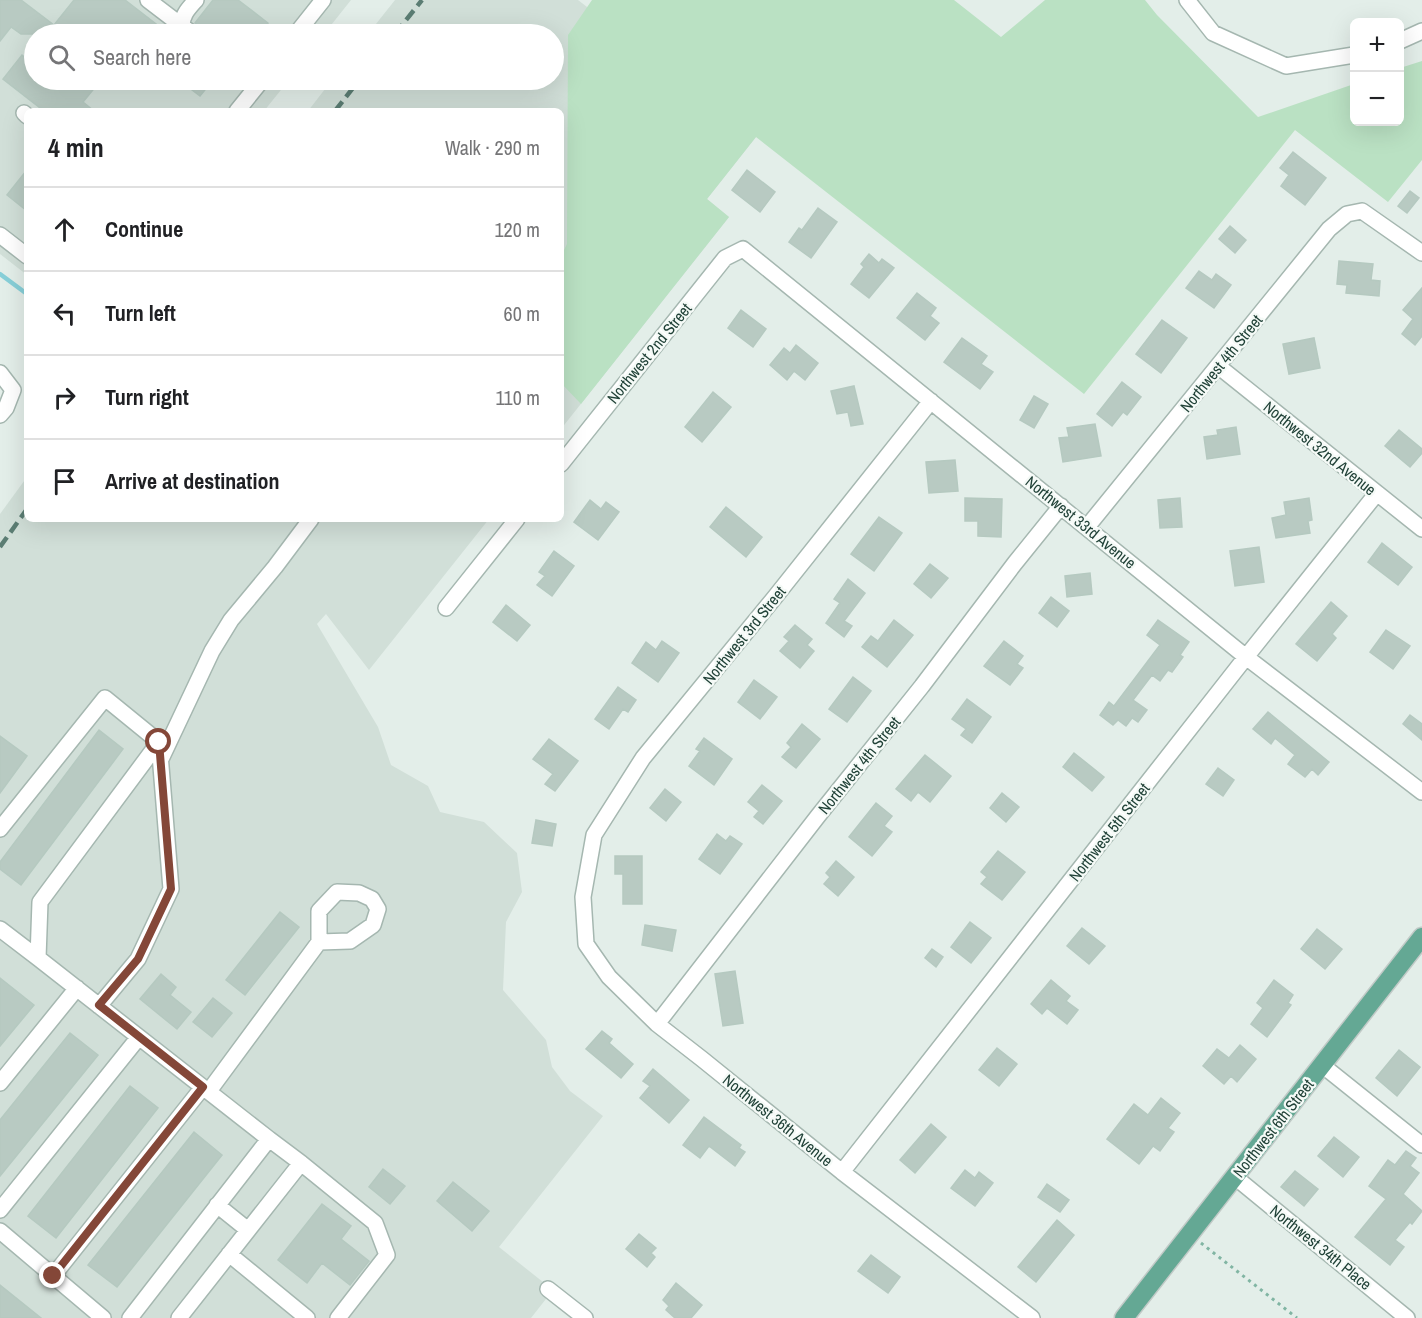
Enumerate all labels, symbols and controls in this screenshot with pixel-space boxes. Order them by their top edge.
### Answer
map controls [1350,18,1404,126]
button: + [1350,18,1404,72]
search box [24,24,564,90]
icon: search [45,41,78,74]
text: Search here [93,42,191,72]
button: − [1350,72,1404,126]
text: 4 min [48,130,104,165]
text: Walk · 290 m [445,134,540,161]
icon: ahead [48,213,81,246]
text: Continue [105,214,183,244]
text: 120 m [494,216,540,243]
icon: left [48,297,81,330]
text: Turn left [105,298,176,328]
street label: Northwest 2nd Street [602,298,697,408]
text: 60 m [504,300,540,327]
street label: Northwest 4th Street [1175,309,1267,416]
icon: right [48,381,81,414]
text: Turn right [105,382,189,412]
text: 110 m [496,384,540,411]
street label: Northwest 32nd Avenue [1259,396,1381,500]
icon: arrive [48,465,81,498]
text: Arrive at destination [105,466,279,496]
street label: Northwest 33rd Avenue [1021,471,1141,573]
street label: Northwest 3rd Street [698,581,791,689]
street label: Northwest 4th Street [813,711,905,818]
route start [145,728,171,754]
street label: Northwest 5th Street [1064,778,1155,886]
street label: Northwest 36th Avenue [718,1069,838,1171]
street label: Northwest 6th Street [1228,1074,1319,1182]
street label: Northwest 34th Place [1266,1199,1376,1295]
route end [39,1262,65,1288]

